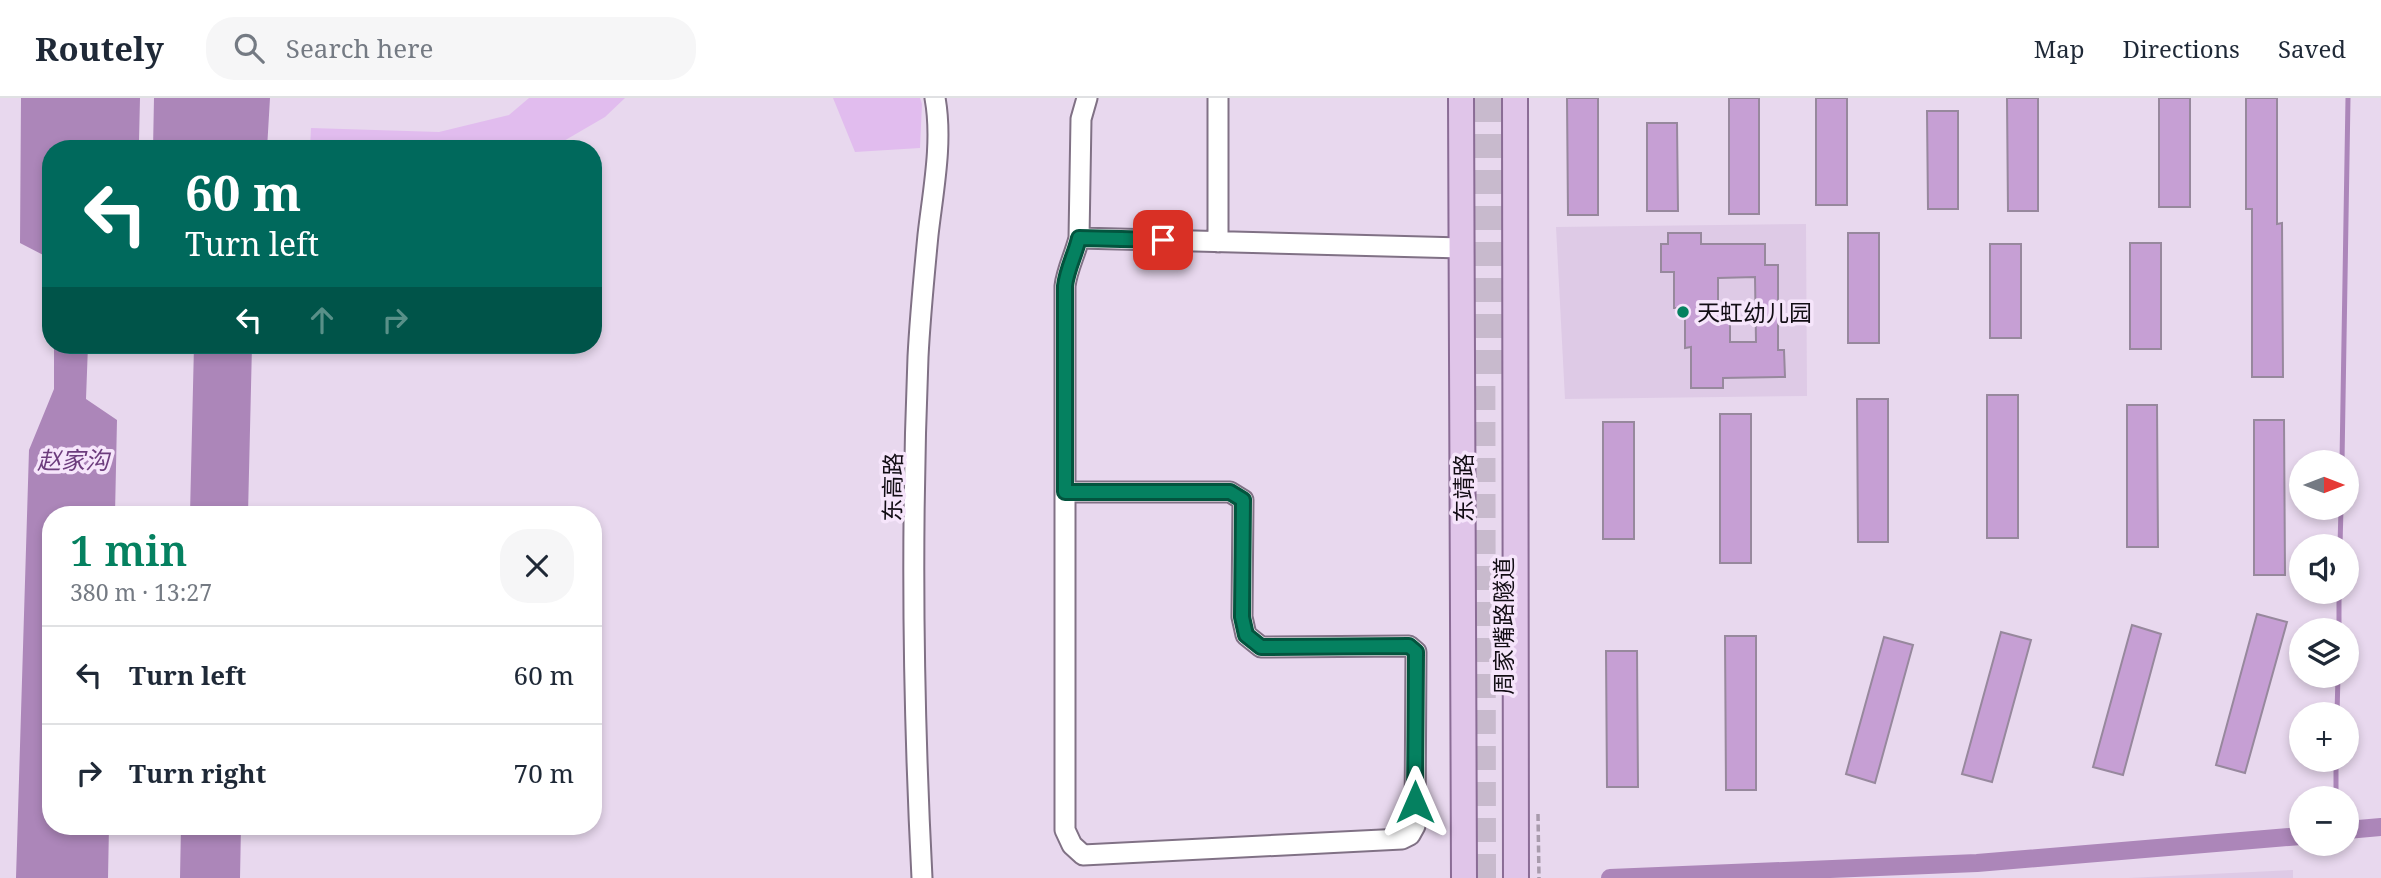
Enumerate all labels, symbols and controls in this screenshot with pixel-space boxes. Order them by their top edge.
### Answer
search box [206,17,696,80]
text: Routely [35,26,164,71]
icon: search [230,29,268,67]
text: Search here [286,30,433,66]
text: Map [2034,32,2085,65]
text: Directions [2123,32,2240,65]
text: Saved [2278,32,2346,65]
text: 60 m [185,159,301,225]
icon: left [70,168,161,259]
pin [1133,210,1193,270]
icon: arrive [1144,221,1182,259]
text: Turn left [185,222,319,265]
place label: 天虹幼儿园 [1697,296,1812,328]
icon: left [230,301,268,339]
icon: ahead [303,301,341,339]
icon: right [376,301,414,339]
marker: 天虹幼儿园 [1675,304,1691,320]
water label: 赵家沟 [37,443,112,476]
north arrow [2289,450,2359,520]
map controls [2289,450,2359,856]
street label: 东高路 [875,452,909,522]
street label: 东靖路 [1447,454,1479,523]
text: 1 min [70,521,187,578]
button: close [500,529,574,603]
button: sound [2289,534,2359,604]
street label: 周家嘴路隧道 [1487,557,1519,695]
text: 380 m · 13:27 [70,576,212,608]
button: layers [2289,618,2359,688]
icon: left [70,656,108,694]
text: Turn left [129,657,246,693]
text: 60 m [514,657,574,693]
button: + [2289,702,2359,772]
icon: right [70,754,108,792]
text: Turn right [129,755,266,791]
text: 70 m [514,755,574,791]
position arrow [1378,765,1452,839]
button: − [2289,786,2359,856]

